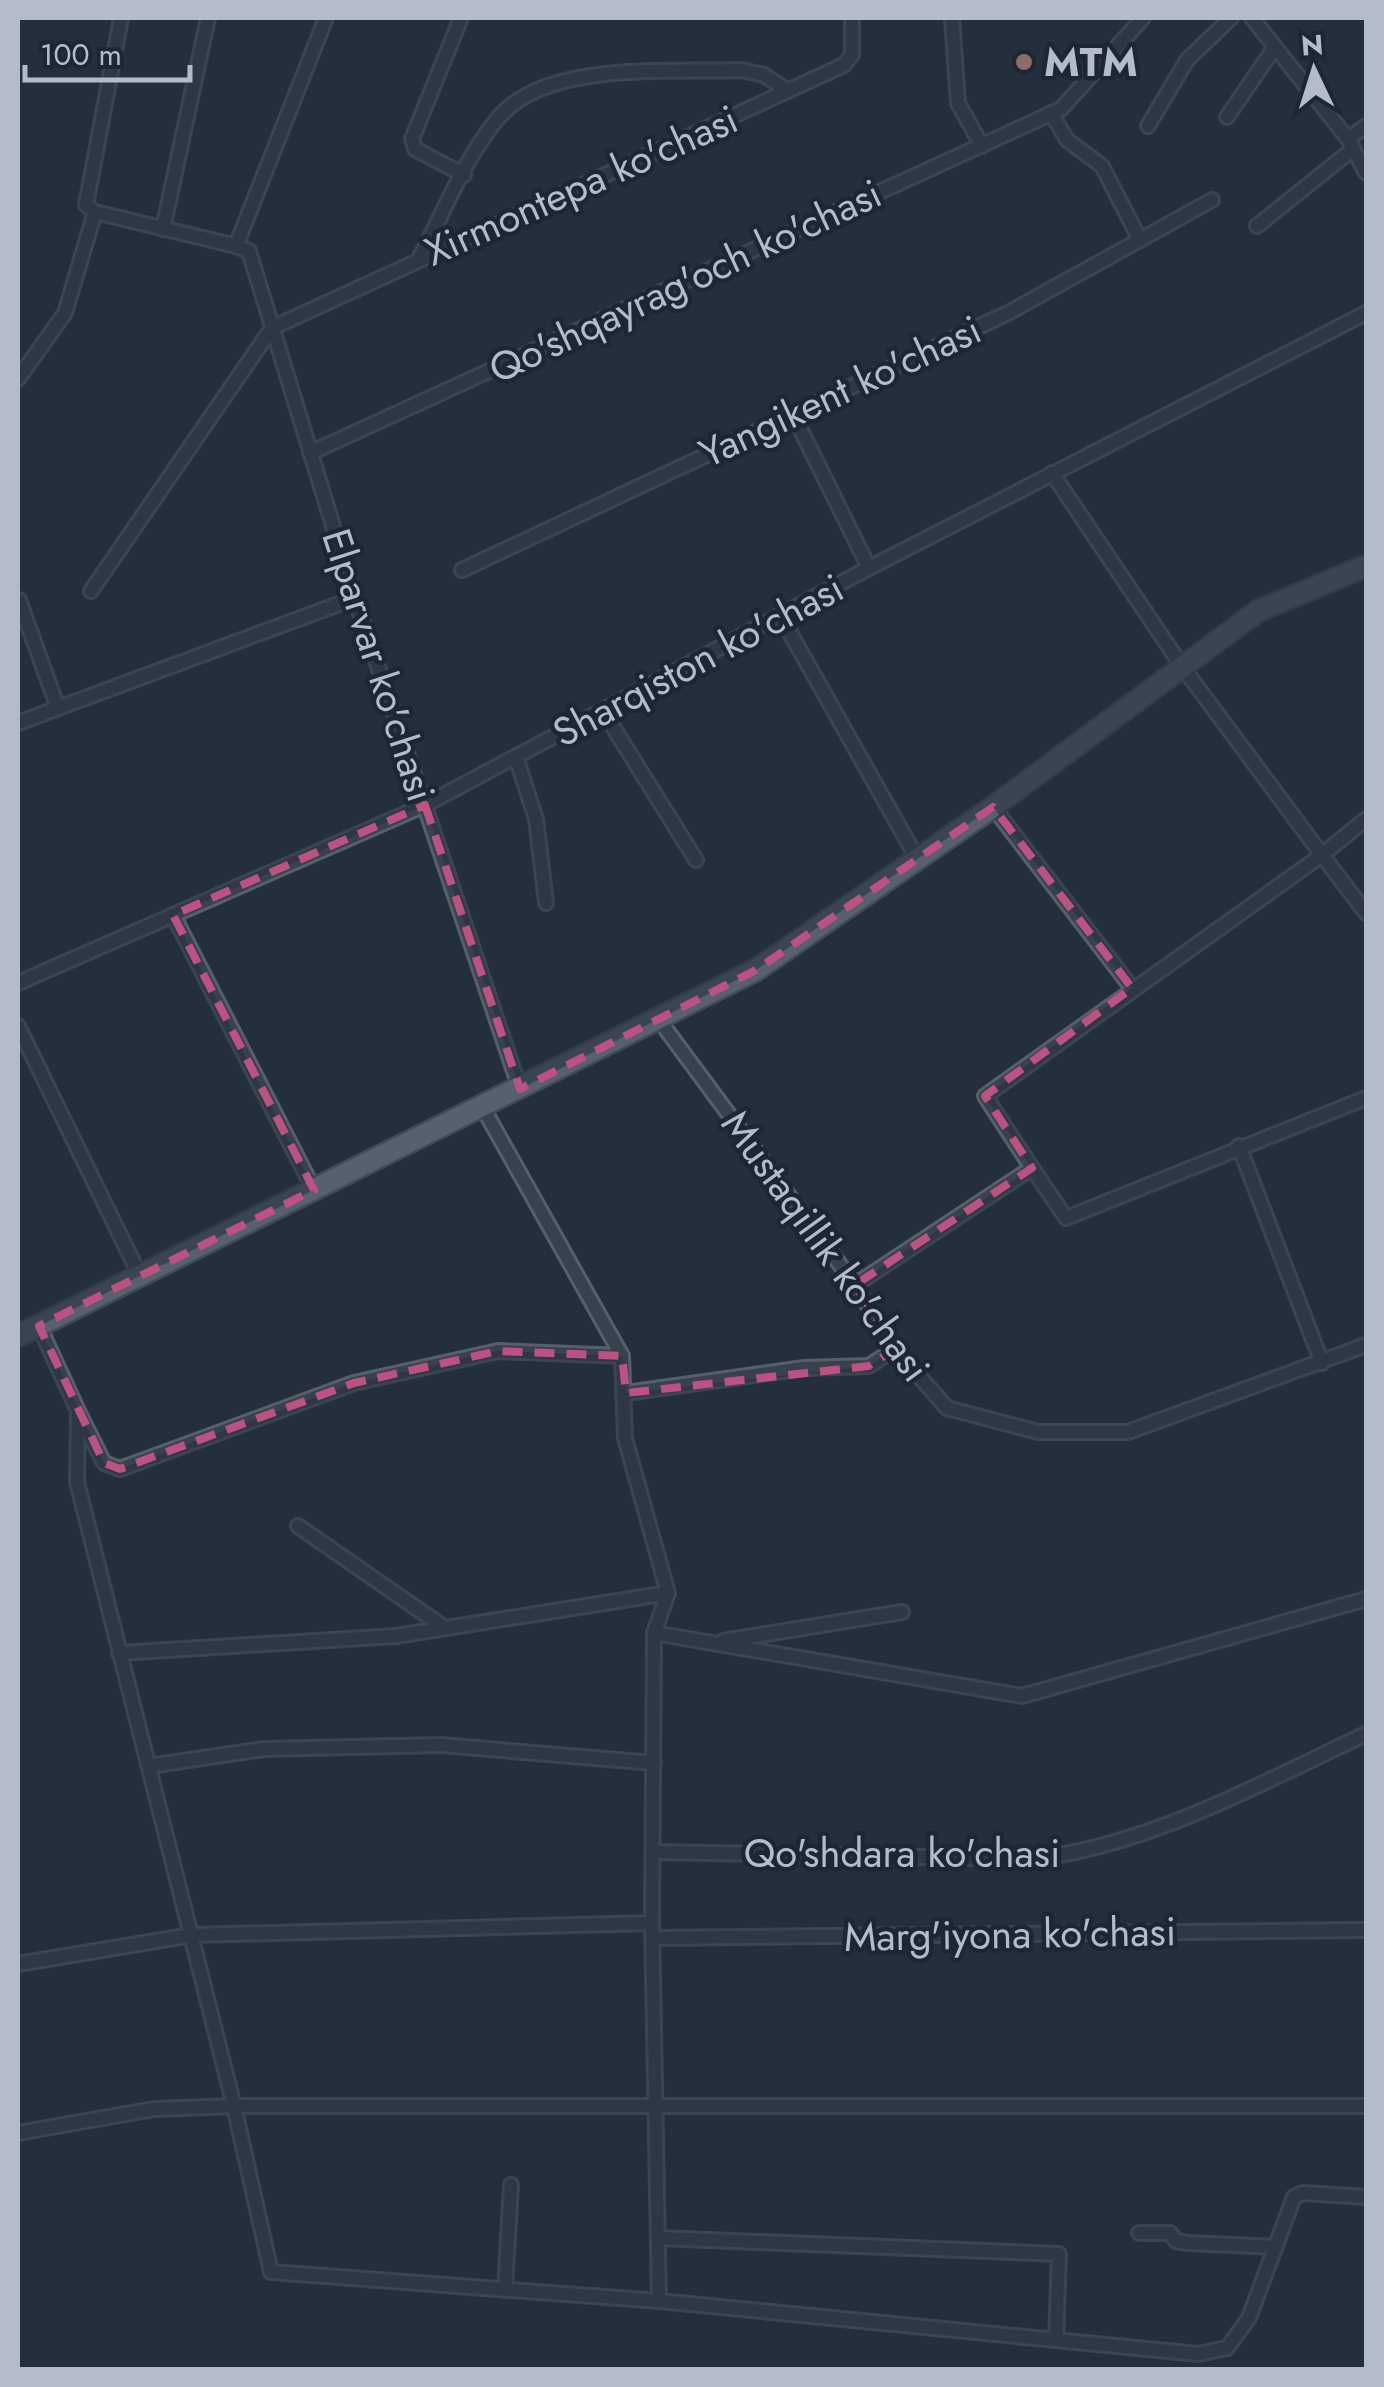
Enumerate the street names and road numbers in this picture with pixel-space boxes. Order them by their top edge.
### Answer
street label: Xirmontepa ko'chasi [415,90,747,280]
street label: Qo'shqayrag'och ko'chasi [479,164,891,398]
street label: Yangikent ko'chasi [690,300,990,482]
street label: Elparvar ko'chasi [308,521,450,809]
street label: Sharqiston ko'chasi [542,559,854,761]
street label: Mustaqillik ko'chasi [708,1098,944,1394]
street label: Qo'shdara ko'chasi [744,1824,1060,1882]
street label: Marg'iyona ko'chasi [843,1902,1177,1966]

